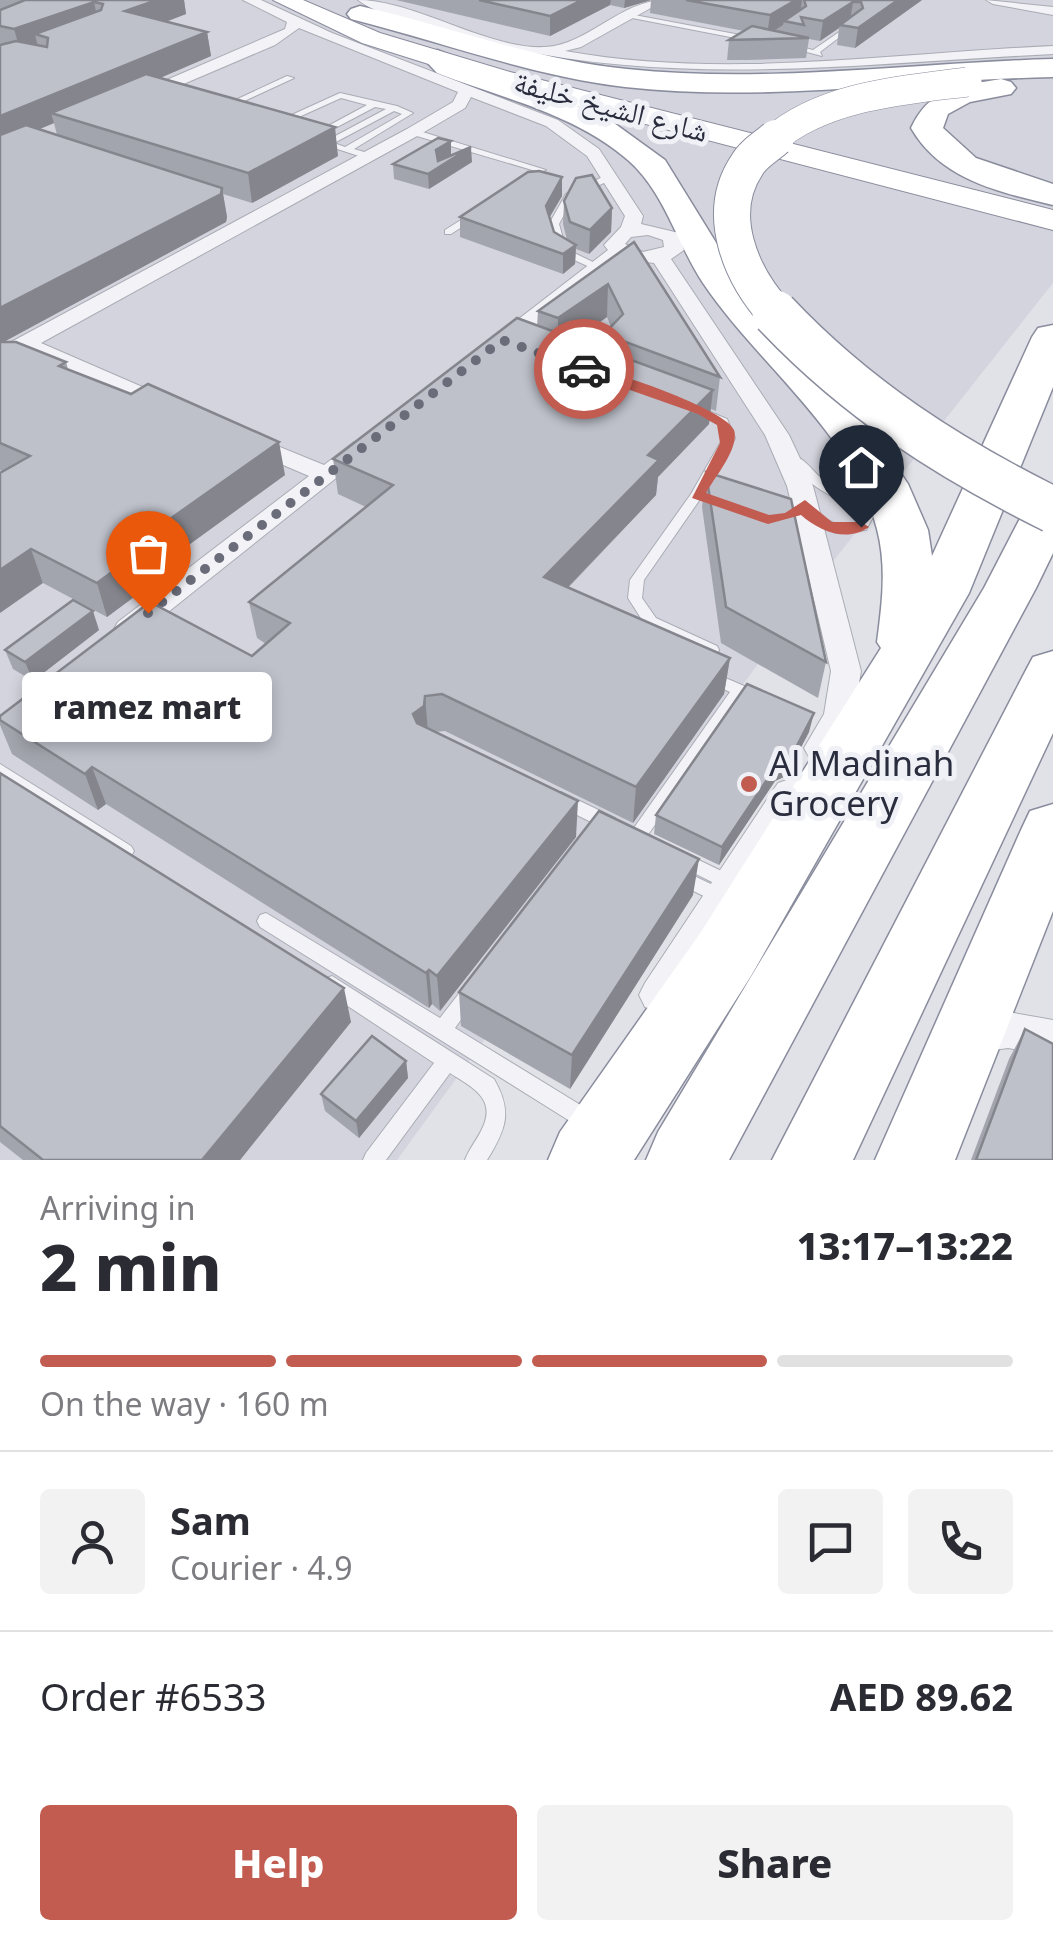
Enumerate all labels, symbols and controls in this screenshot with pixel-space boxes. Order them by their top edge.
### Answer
street label: شارع الشيخ خليفة [510,60,713,151]
courier [534,319,634,419]
icon: car [557,342,612,397]
pin [819,425,904,528]
icon: home [834,440,889,495]
pin [106,511,191,614]
icon: bag [121,526,176,581]
callout: ramez mart [23,673,273,743]
text: ramez mart [53,685,241,728]
place label: Al Madinah Grocery [769,739,954,826]
marker: Al Madinah Grocery [738,773,760,795]
text: Arriving in [40,1186,195,1229]
text: 13:17–13:22 [797,1219,1013,1271]
text: 2 min [40,1222,222,1310]
text: On the way · 160 m [40,1382,329,1425]
button: person [40,1489,145,1594]
button: chat [778,1489,883,1594]
button: phone [908,1489,1013,1594]
text: Sam [170,1494,251,1546]
text: Courier · 4.9 [170,1546,353,1589]
text: Order #6533 [40,1670,266,1722]
text: AED 89.62 [830,1670,1013,1722]
button: Help [40,1805,517,1920]
button: Share [537,1805,1013,1920]

